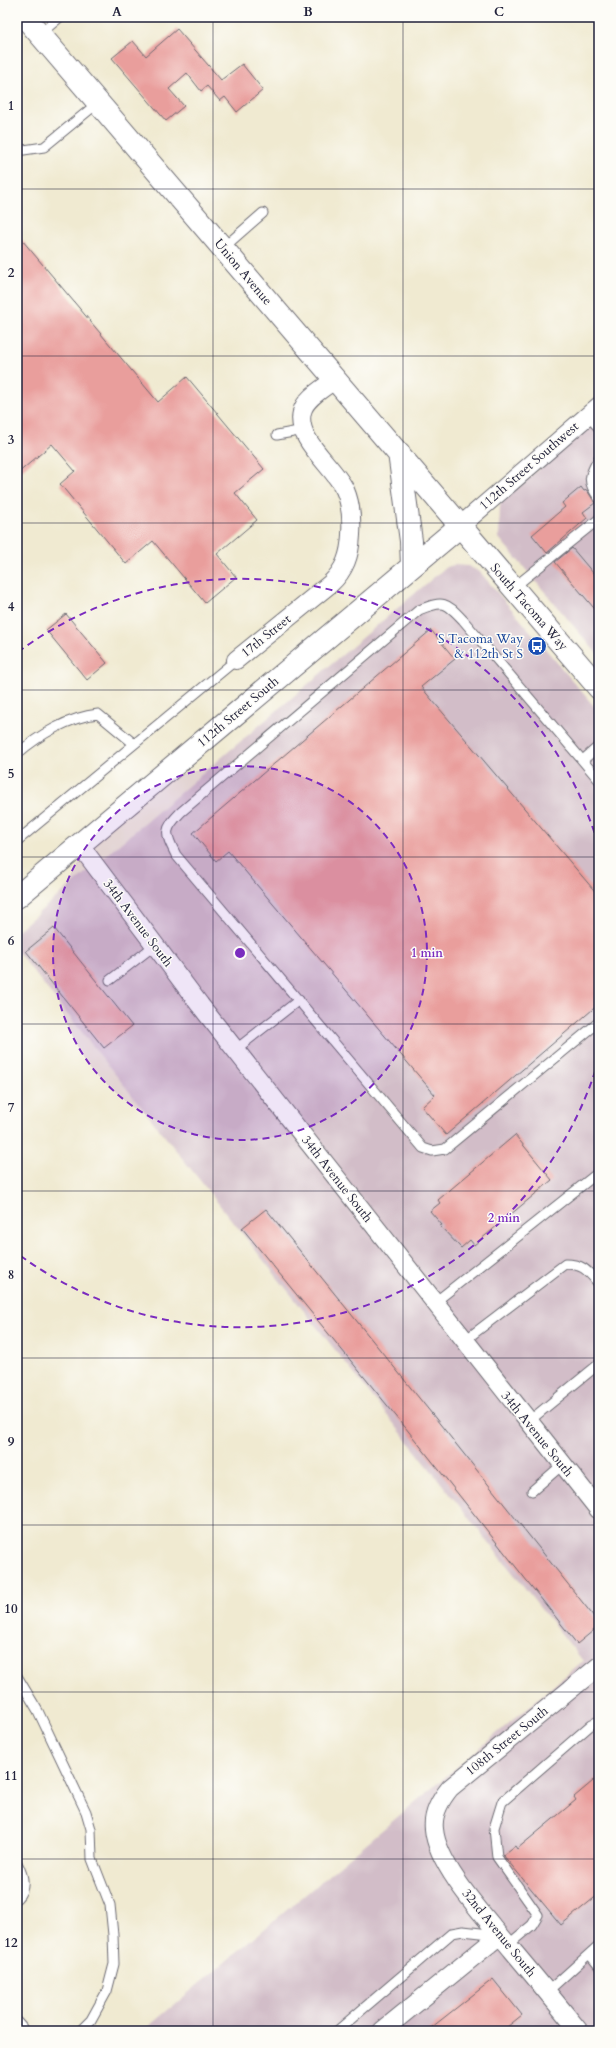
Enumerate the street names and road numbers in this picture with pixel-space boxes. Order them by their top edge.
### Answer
street label: Union Avenue [210,235,276,309]
street label: 112th Street Southwest [475,418,583,514]
street label: South Tacoma Way [486,559,572,655]
street label: 17th Street [237,610,295,662]
street label: 112th Street South [193,673,283,751]
street label: 34th Avenue South [99,875,177,971]
street label: 34th Avenue South [297,1132,377,1226]
street label: 34th Avenue South [497,1387,577,1481]
street label: 108th Street South [462,1702,552,1780]
street label: 32nd Avenue South [458,1885,540,1981]

